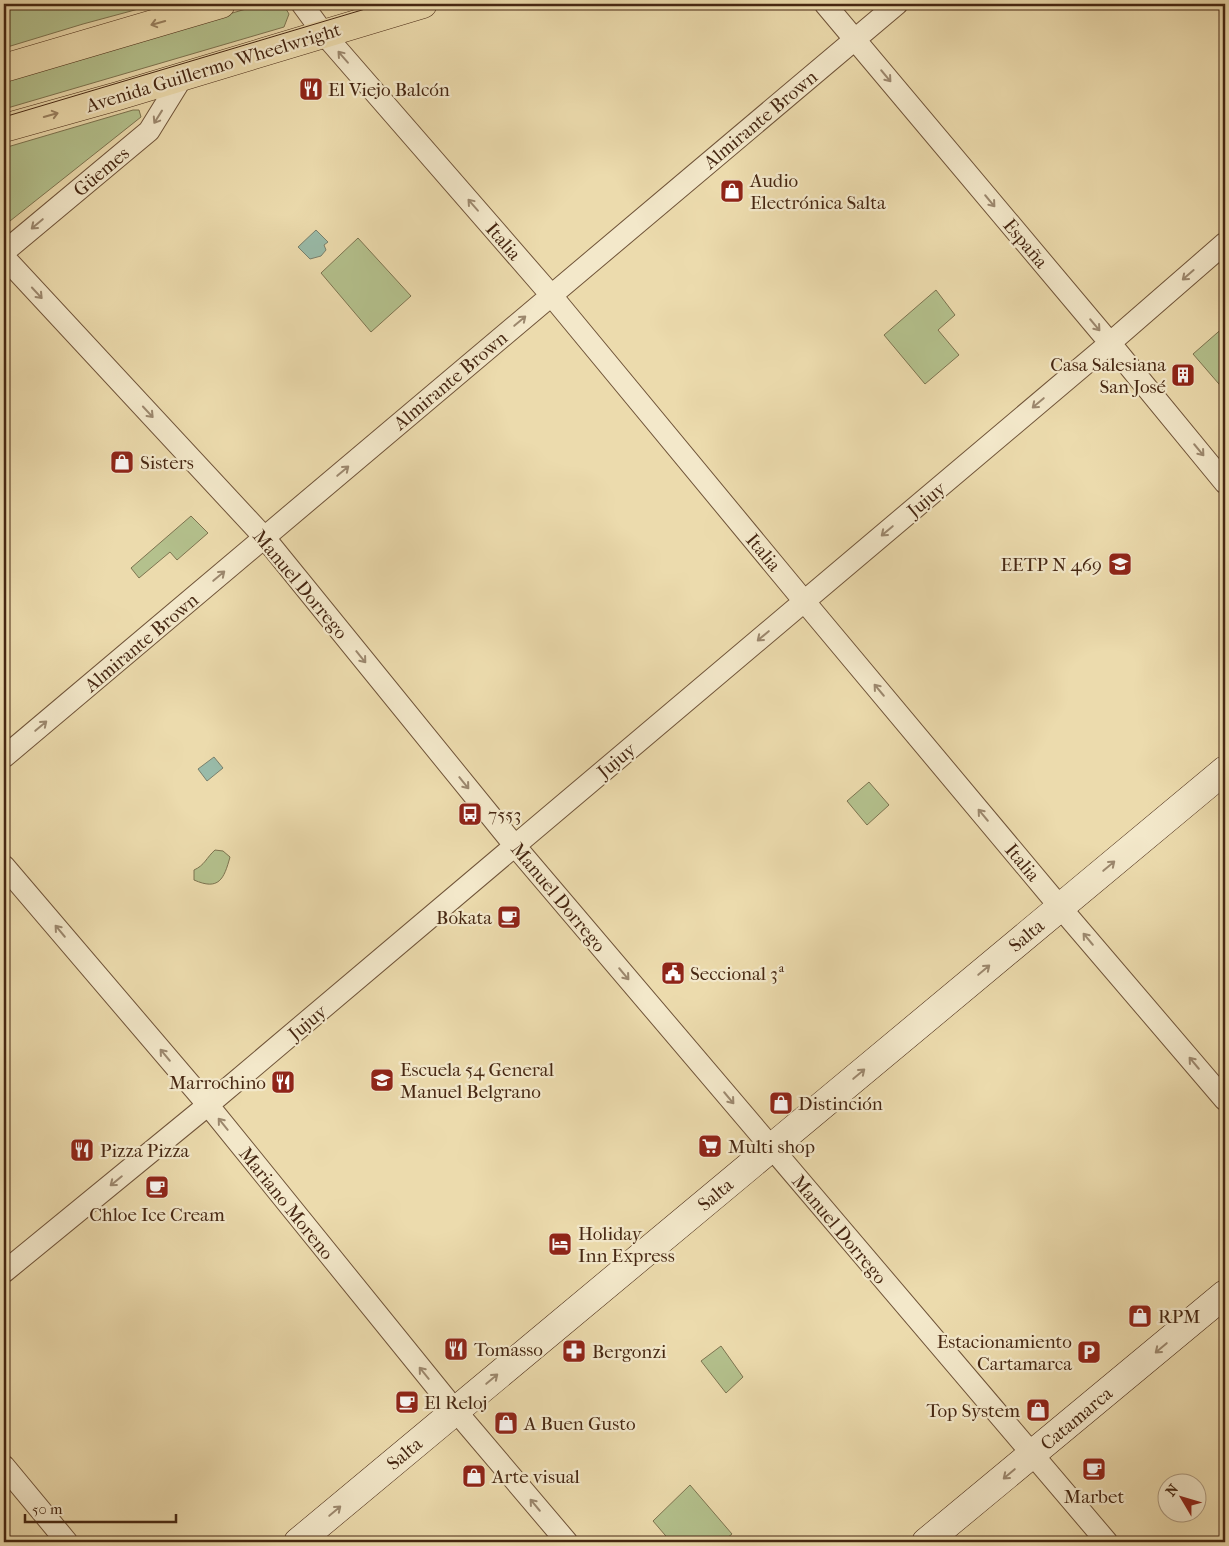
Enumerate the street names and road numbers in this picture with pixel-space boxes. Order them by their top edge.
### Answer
street label: Avenida Guillermo Wheelwright [82,19,344,118]
street label: Almirante Brown [699,66,822,174]
street label: Güemes [69,142,134,201]
street label: España [998,215,1052,273]
street label: Italia [481,218,526,265]
street label: Almirante Brown [389,327,512,435]
street label: Jujuy [902,477,951,523]
street label: Manuel Dorrego [248,526,352,644]
street label: Italia [741,529,785,576]
street label: Almirante Brown [80,589,203,697]
street label: Jujuy [592,738,641,784]
street label: Manuel Dorrego [506,839,610,957]
street label: Italia [1000,839,1044,886]
street label: Salta [1005,915,1049,957]
street label: Jujuy [283,1000,332,1046]
street label: Mariano Moreno [234,1143,338,1264]
street label: Manuel Dorrego [787,1171,891,1289]
street label: Salta [694,1174,738,1216]
street label: Catamarca [1036,1382,1117,1455]
street label: Salta [383,1433,427,1475]

